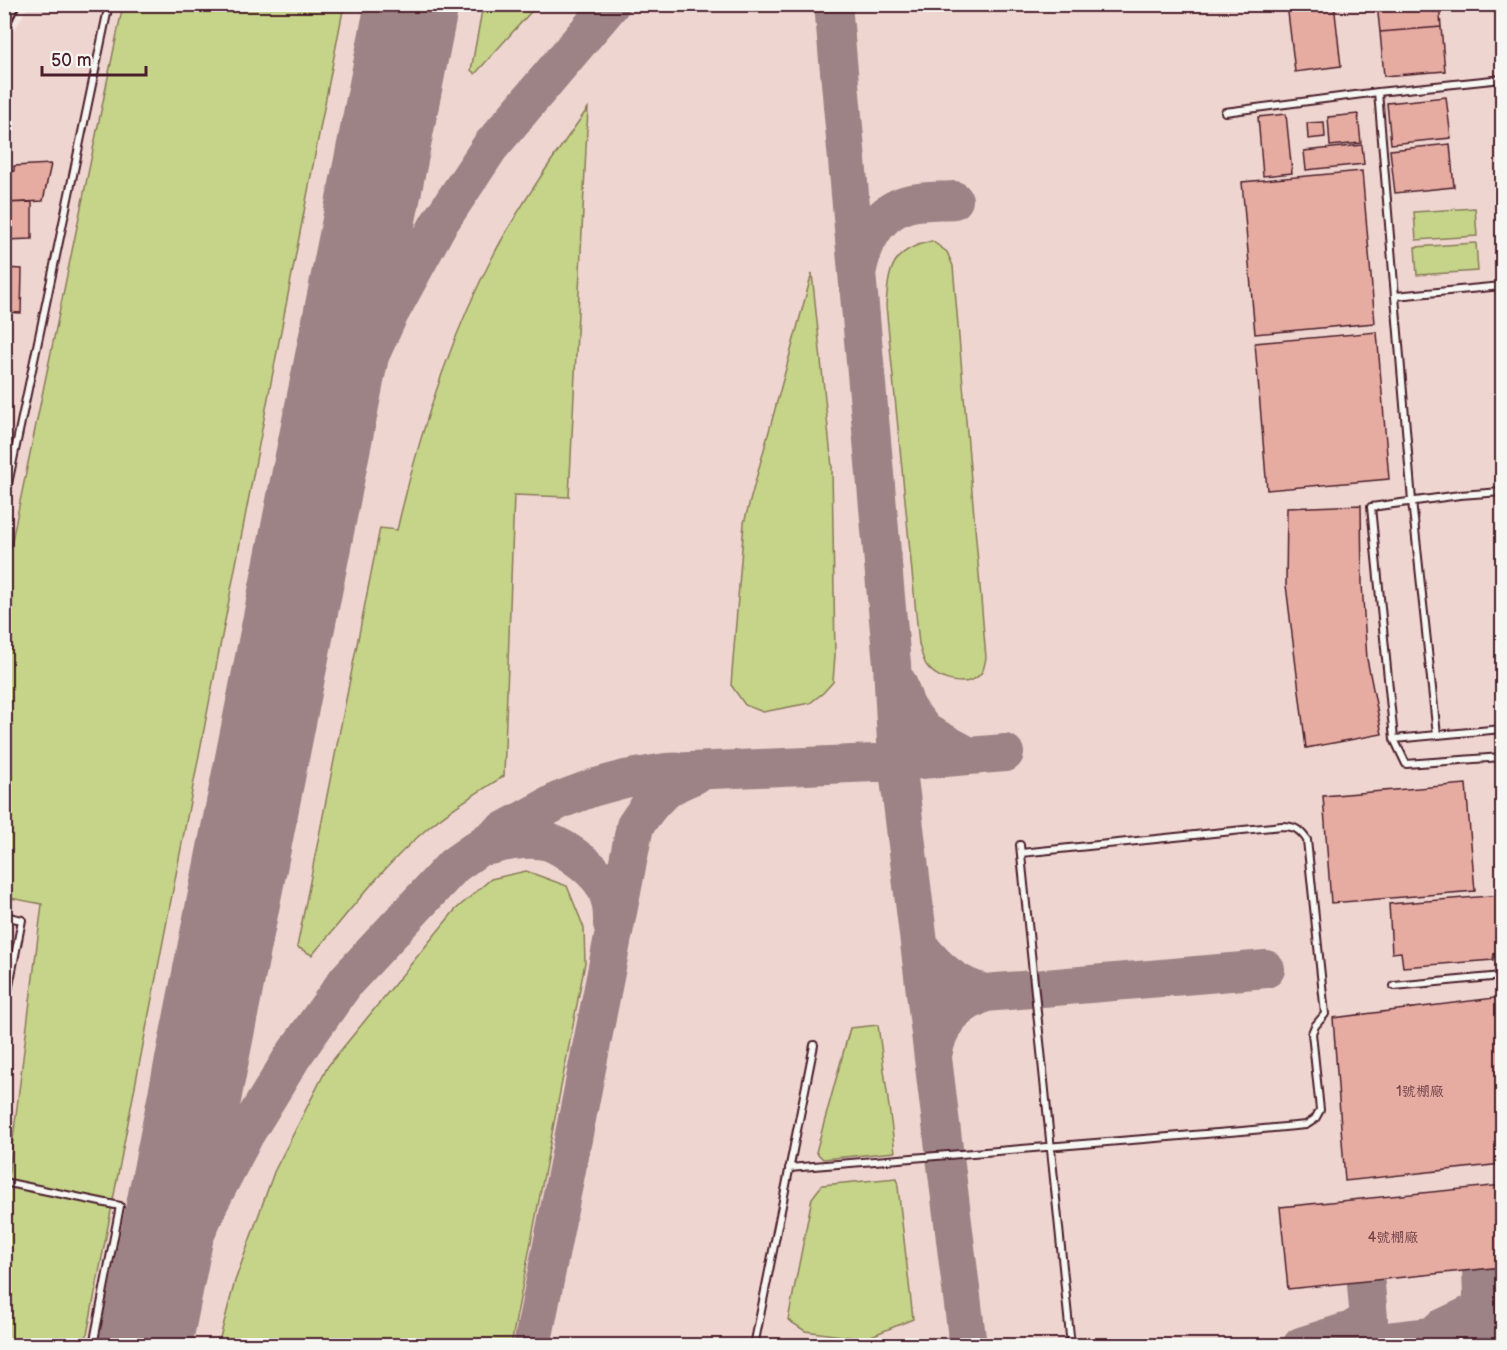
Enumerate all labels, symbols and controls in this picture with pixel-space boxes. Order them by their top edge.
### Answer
scale bar [42,39,146,77]
text: 50 m [51,50,92,71]
house number: 1號棚廠 [1396,1083,1444,1100]
house number: 4號棚廠 [1368,1229,1418,1246]

